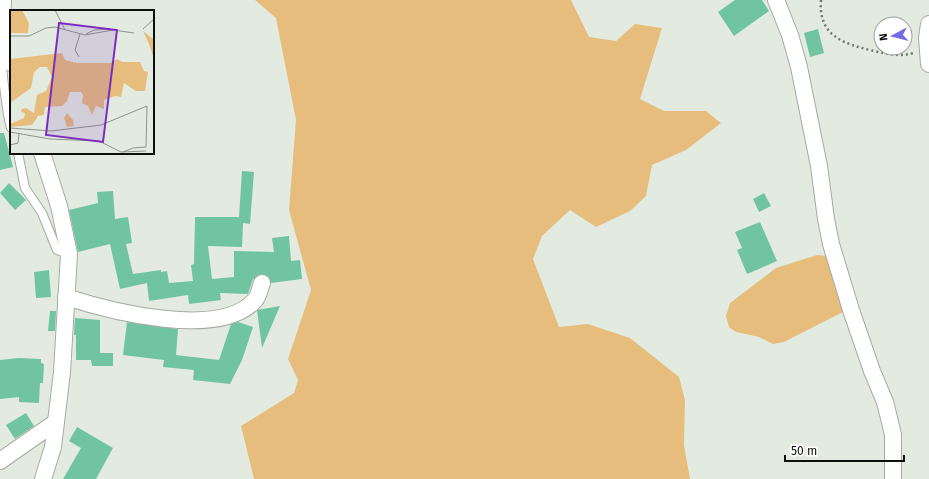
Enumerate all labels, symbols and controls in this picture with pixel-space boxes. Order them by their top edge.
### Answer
inset map [10,10,154,154]
north arrow [873,16,913,56]
text: N [877,33,890,42]
scale bar [785,437,904,463]
text: 50 m [791,444,817,458]

